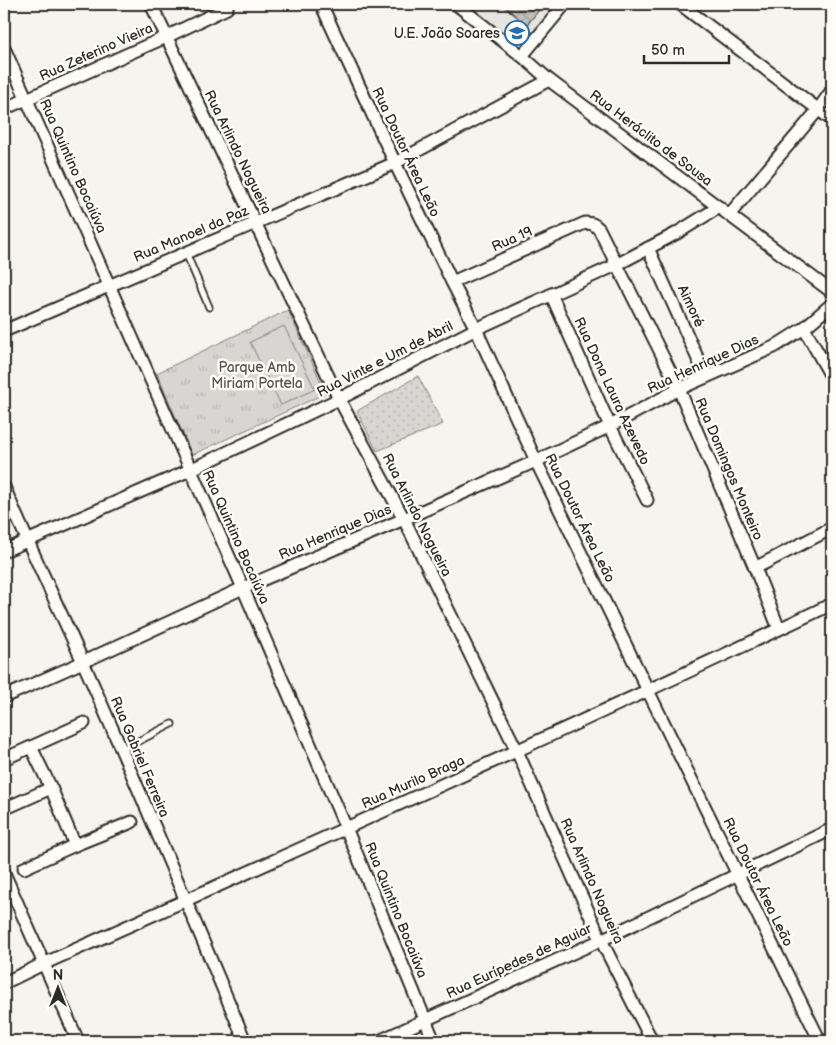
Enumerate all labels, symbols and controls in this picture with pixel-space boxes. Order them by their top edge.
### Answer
street label: Rua Zeferino Vieira [37,19,155,85]
school or university icon: U.E. João Soares [504,20,530,46]
place label: U.E. João Soares [394,25,500,42]
scale bar [644,32,728,64]
text: 50 m [651,41,685,60]
street label: Rua Doutor Área Leão [368,84,444,220]
street label: Rua Heráclito de Sousa [586,86,716,190]
street label: Rua Arlindo Nogueira [201,87,275,217]
street label: Rua Quintino Bocaiúva [36,96,110,236]
street label: Rua Manoel da Paz [131,202,251,266]
street label: Rua 19 [489,222,535,256]
street label: Aimoré [674,282,708,330]
street label: Rua Dona Laura Azevedo [570,314,654,468]
street label: Rua Vinte e Um de Abril [314,317,456,401]
street label: Rua Henrique Dias [645,331,761,397]
park label: Parque Amb Miriam Portela [211,359,303,392]
street label: Rua Domingos Monteiro [691,395,767,543]
street label: Rua Doutor Área Leão [541,450,619,585]
street label: Rua Arlindo Nogueira [379,451,455,579]
street label: Rua Quintino Bocaiúva [199,467,273,607]
street label: Rua Henrique Dias [276,501,394,563]
street label: Rua Gabriel Ferreira [107,694,173,820]
street label: Rua Murilo Braga [359,752,467,812]
street label: Rua Doutor Área Leão [719,814,797,949]
street label: Rua Arlindo Nogueira [557,816,627,947]
street label: Rua Quintino Bocaiúva [361,840,431,980]
street label: Rua Eurípedes de Aguiar [444,919,595,1002]
north arrow [32,962,82,1012]
text: N [53,967,63,984]

